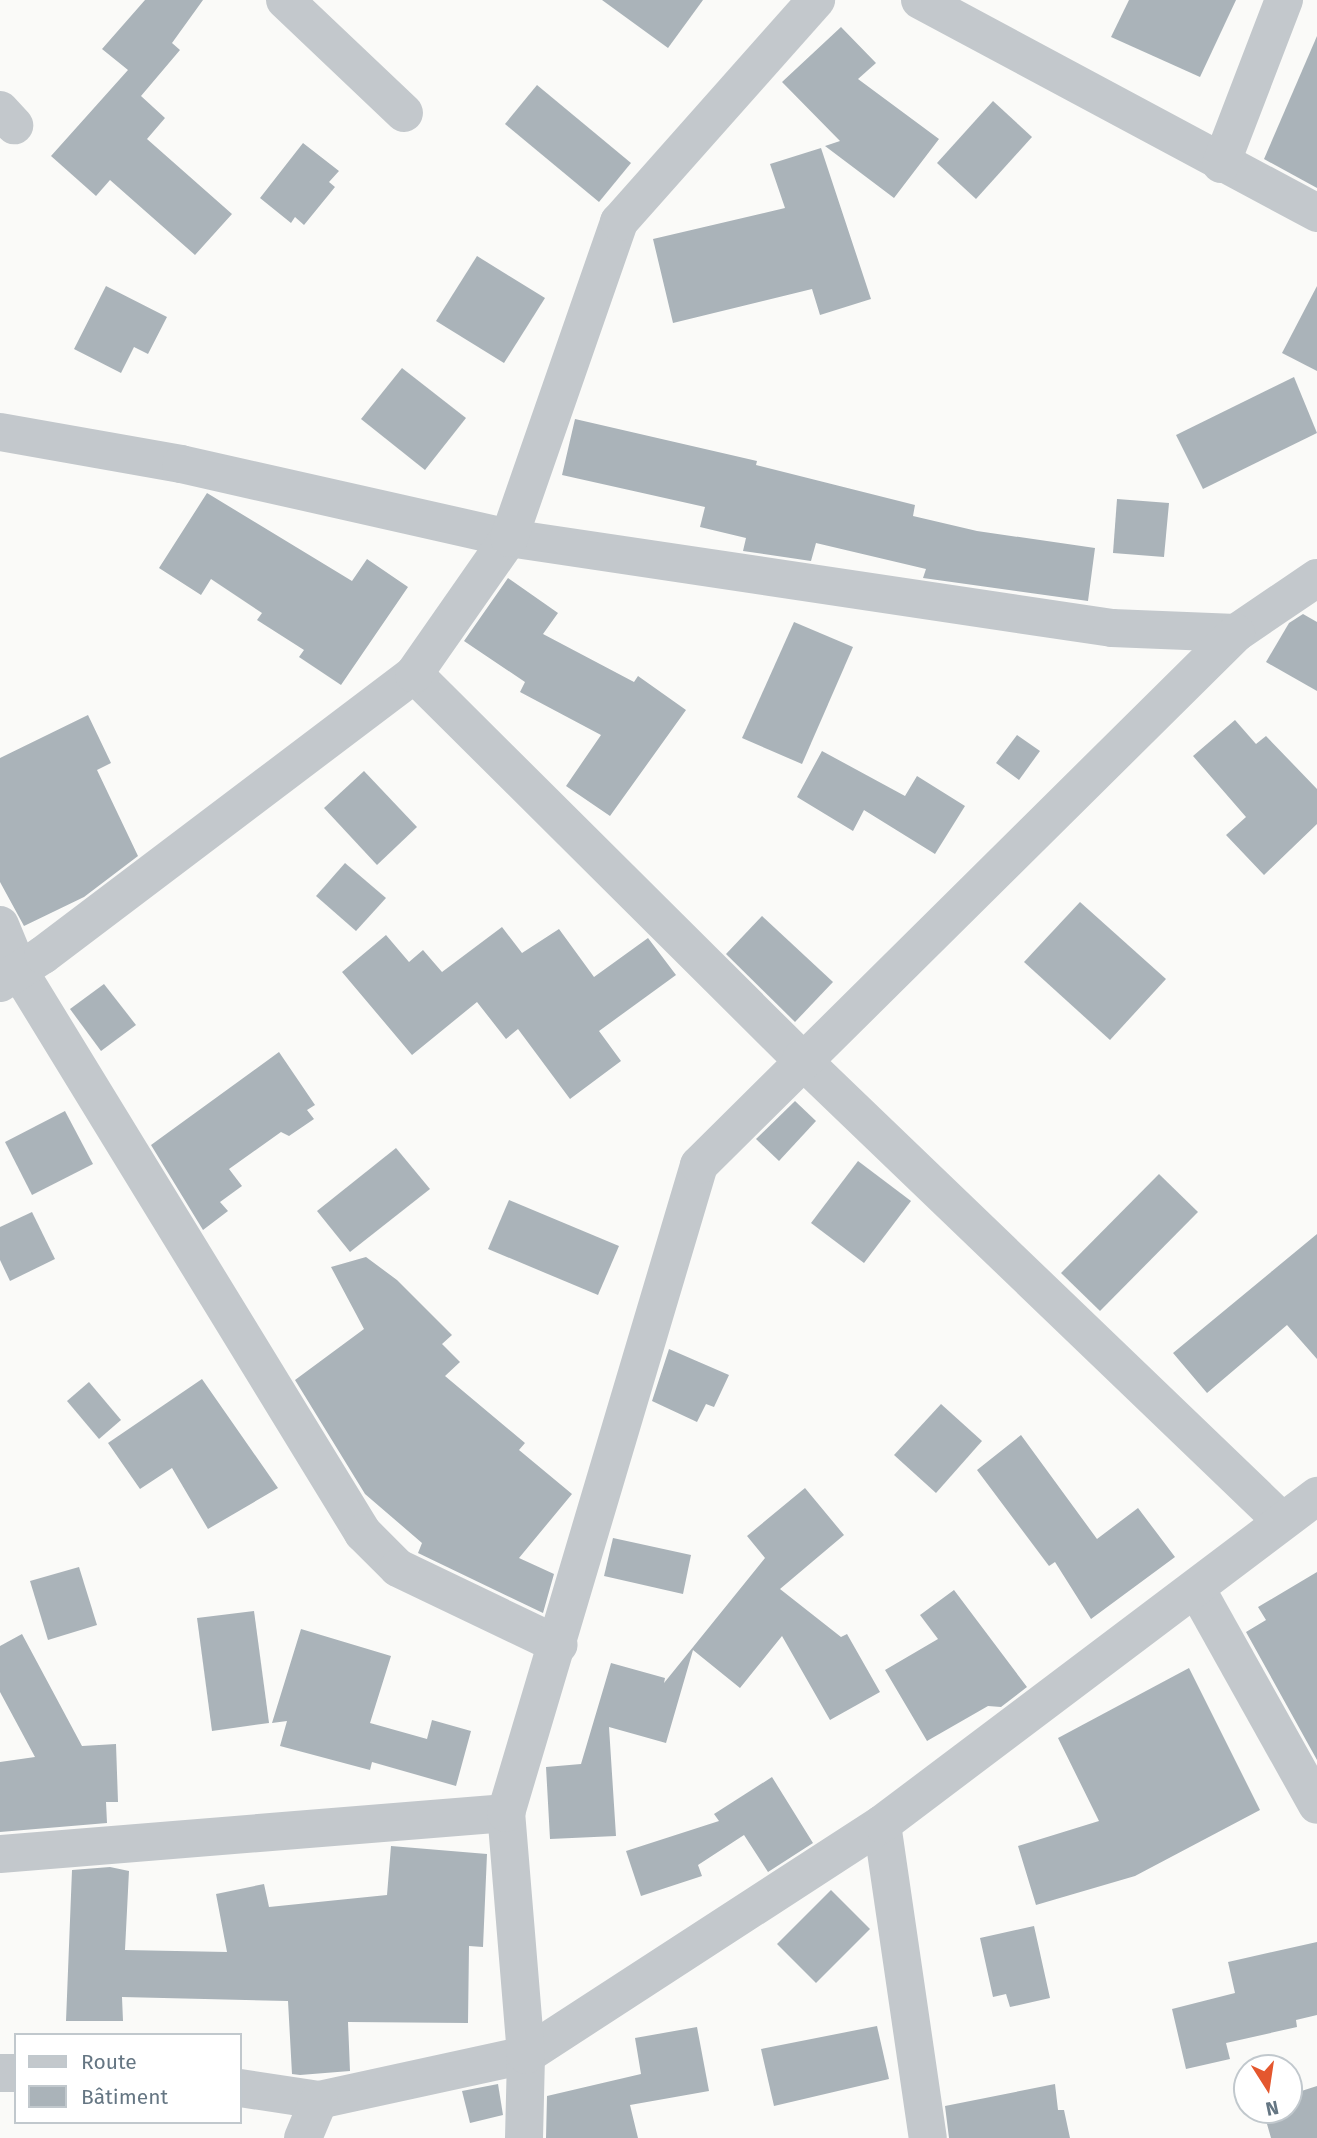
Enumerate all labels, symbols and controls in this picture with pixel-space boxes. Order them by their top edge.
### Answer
legend [14,2033,242,2124]
text: Route [81,2049,137,2075]
north arrow [1233,2054,1303,2124]
text: Bâtiment [81,2084,168,2110]
text: N [1264,2096,1281,2121]

